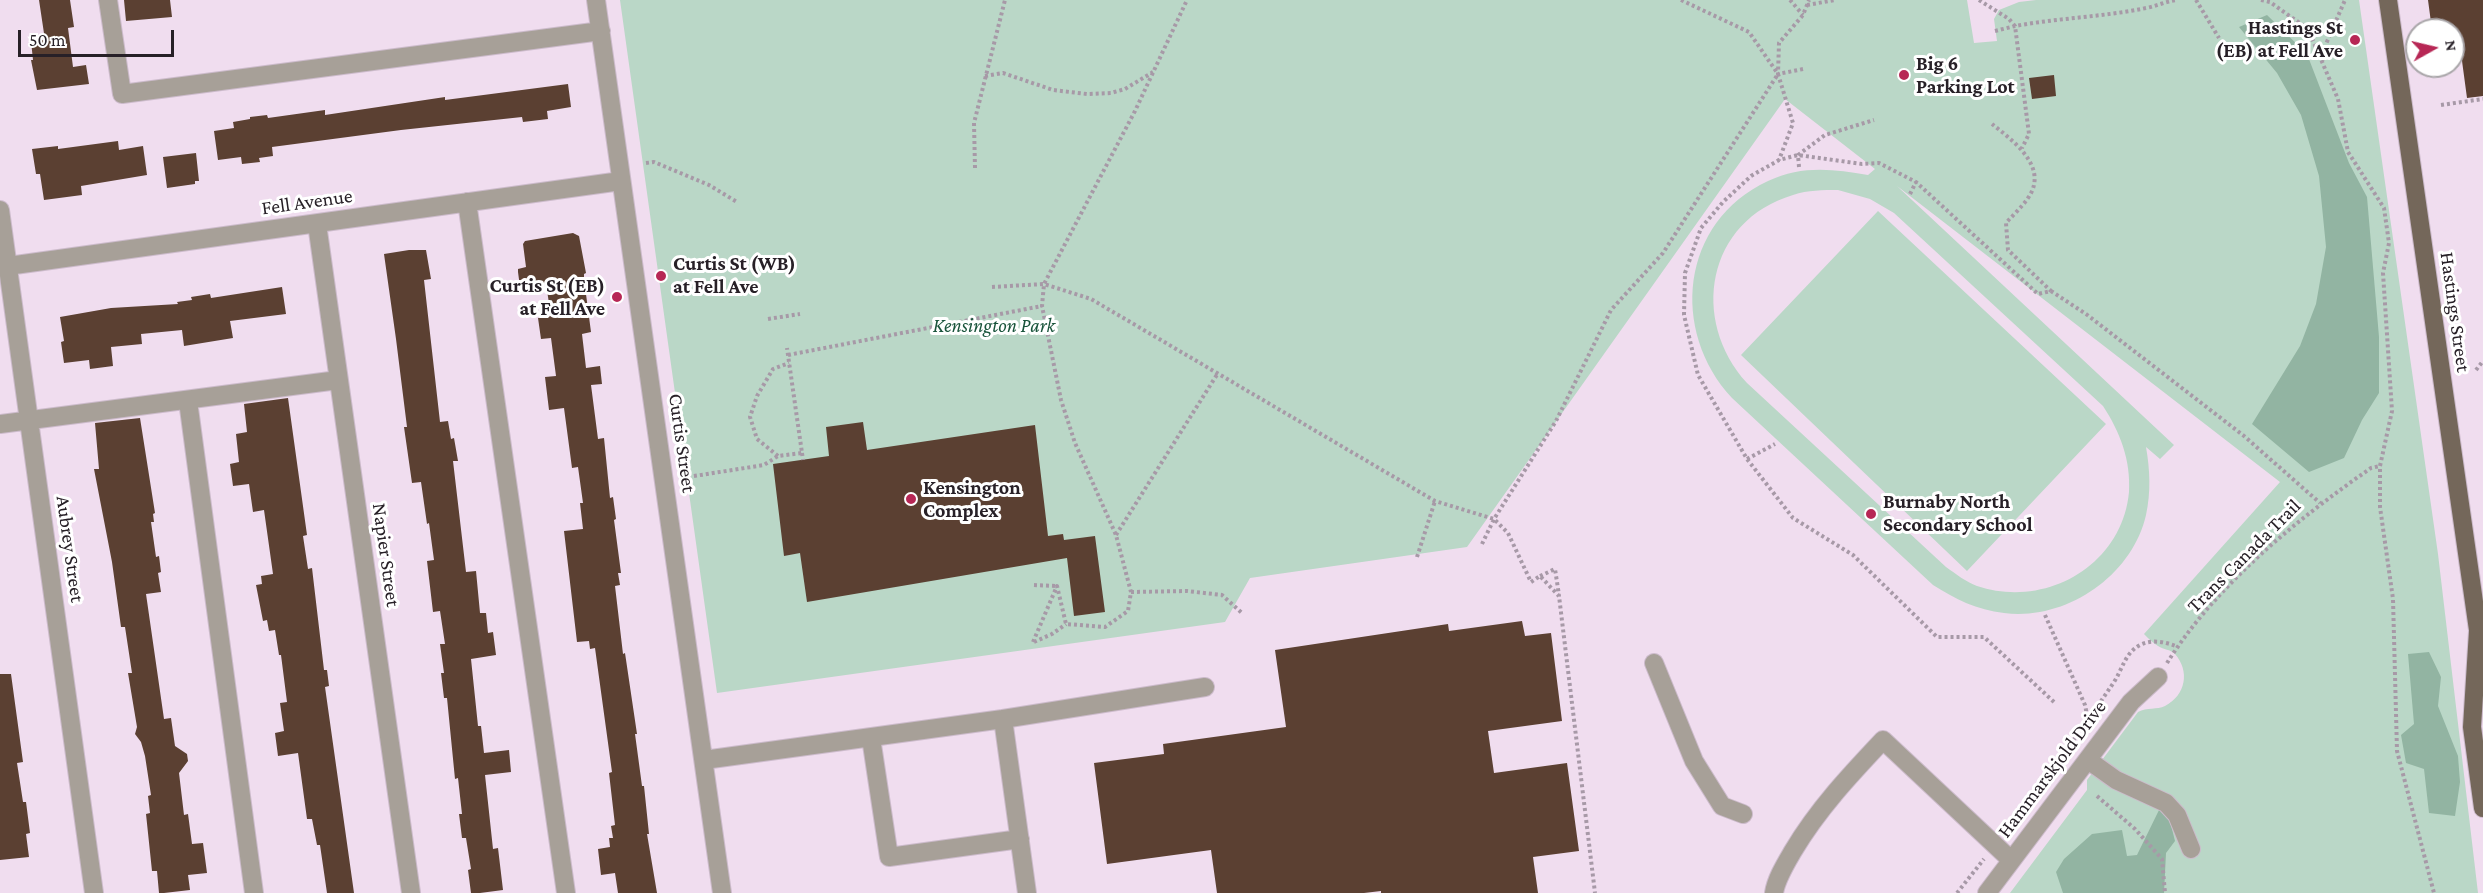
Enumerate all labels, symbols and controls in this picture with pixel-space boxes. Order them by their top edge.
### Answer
place label: Hastings St (EB) at Fell Ave [2216,16,2343,63]
scale bar [21,18,177,56]
north arrow [2405,18,2465,78]
text: 50 m [29,30,66,50]
marker: Hastings St (EB) at Fell Ave [2348,33,2362,47]
text: N [2442,39,2461,52]
place label: Big 6 Parking Lot [1916,52,2015,99]
marker: Big 6 Parking Lot [1897,68,1911,82]
street label: Fell Avenue [260,184,354,220]
street label: Hastings Street [2435,250,2475,374]
place label: Curtis St (WB) at Fell Ave [673,252,796,299]
marker: Curtis St (WB) at Fell Ave [654,269,668,283]
place label: Curtis St (EB) at Fell Ave [490,274,605,321]
marker: Curtis St (EB) at Fell Ave [610,290,624,304]
park label: Kensington Park [933,314,1055,338]
street label: Curtis Street [663,392,701,494]
place label: Kensington Complex [923,476,1021,523]
place label: Burnaby North Secondary School [1883,490,2032,537]
marker: Kensington Complex [904,492,918,506]
street label: Aubrey Street [51,494,89,604]
street label: Trans Canada Trail [2182,494,2306,618]
street label: Napier Street [367,502,405,608]
marker: Burnaby North Secondary School [1864,507,1878,521]
street label: Hammarskjold Drive [1992,696,2112,842]

